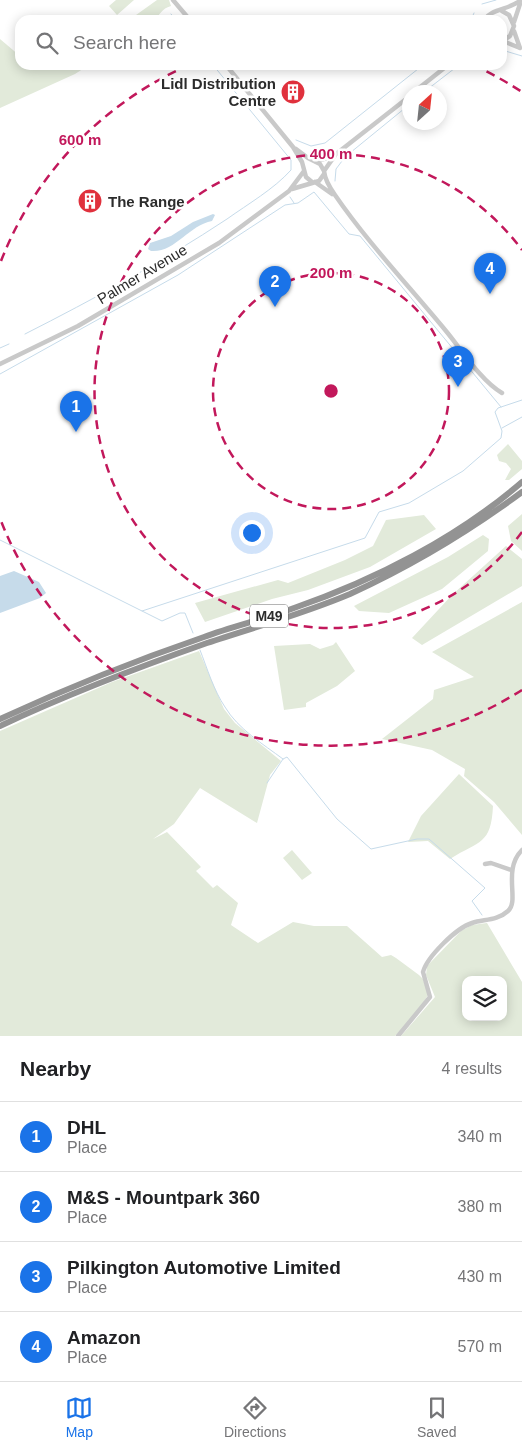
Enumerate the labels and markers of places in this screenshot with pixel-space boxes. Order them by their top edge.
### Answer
place label: Lidl Distribution Centre [161,75,276,109]
building icon: Lidl Distribution Centre [280,79,306,105]
building icon: The Range [77,188,103,214]
place label: The Range [108,193,185,210]
pin: 4 [474,253,506,294]
pin: 2 [259,266,291,307]
pin: 3 [442,346,474,387]
centre of rings [322,382,340,400]
pin: 1 [60,391,92,432]

